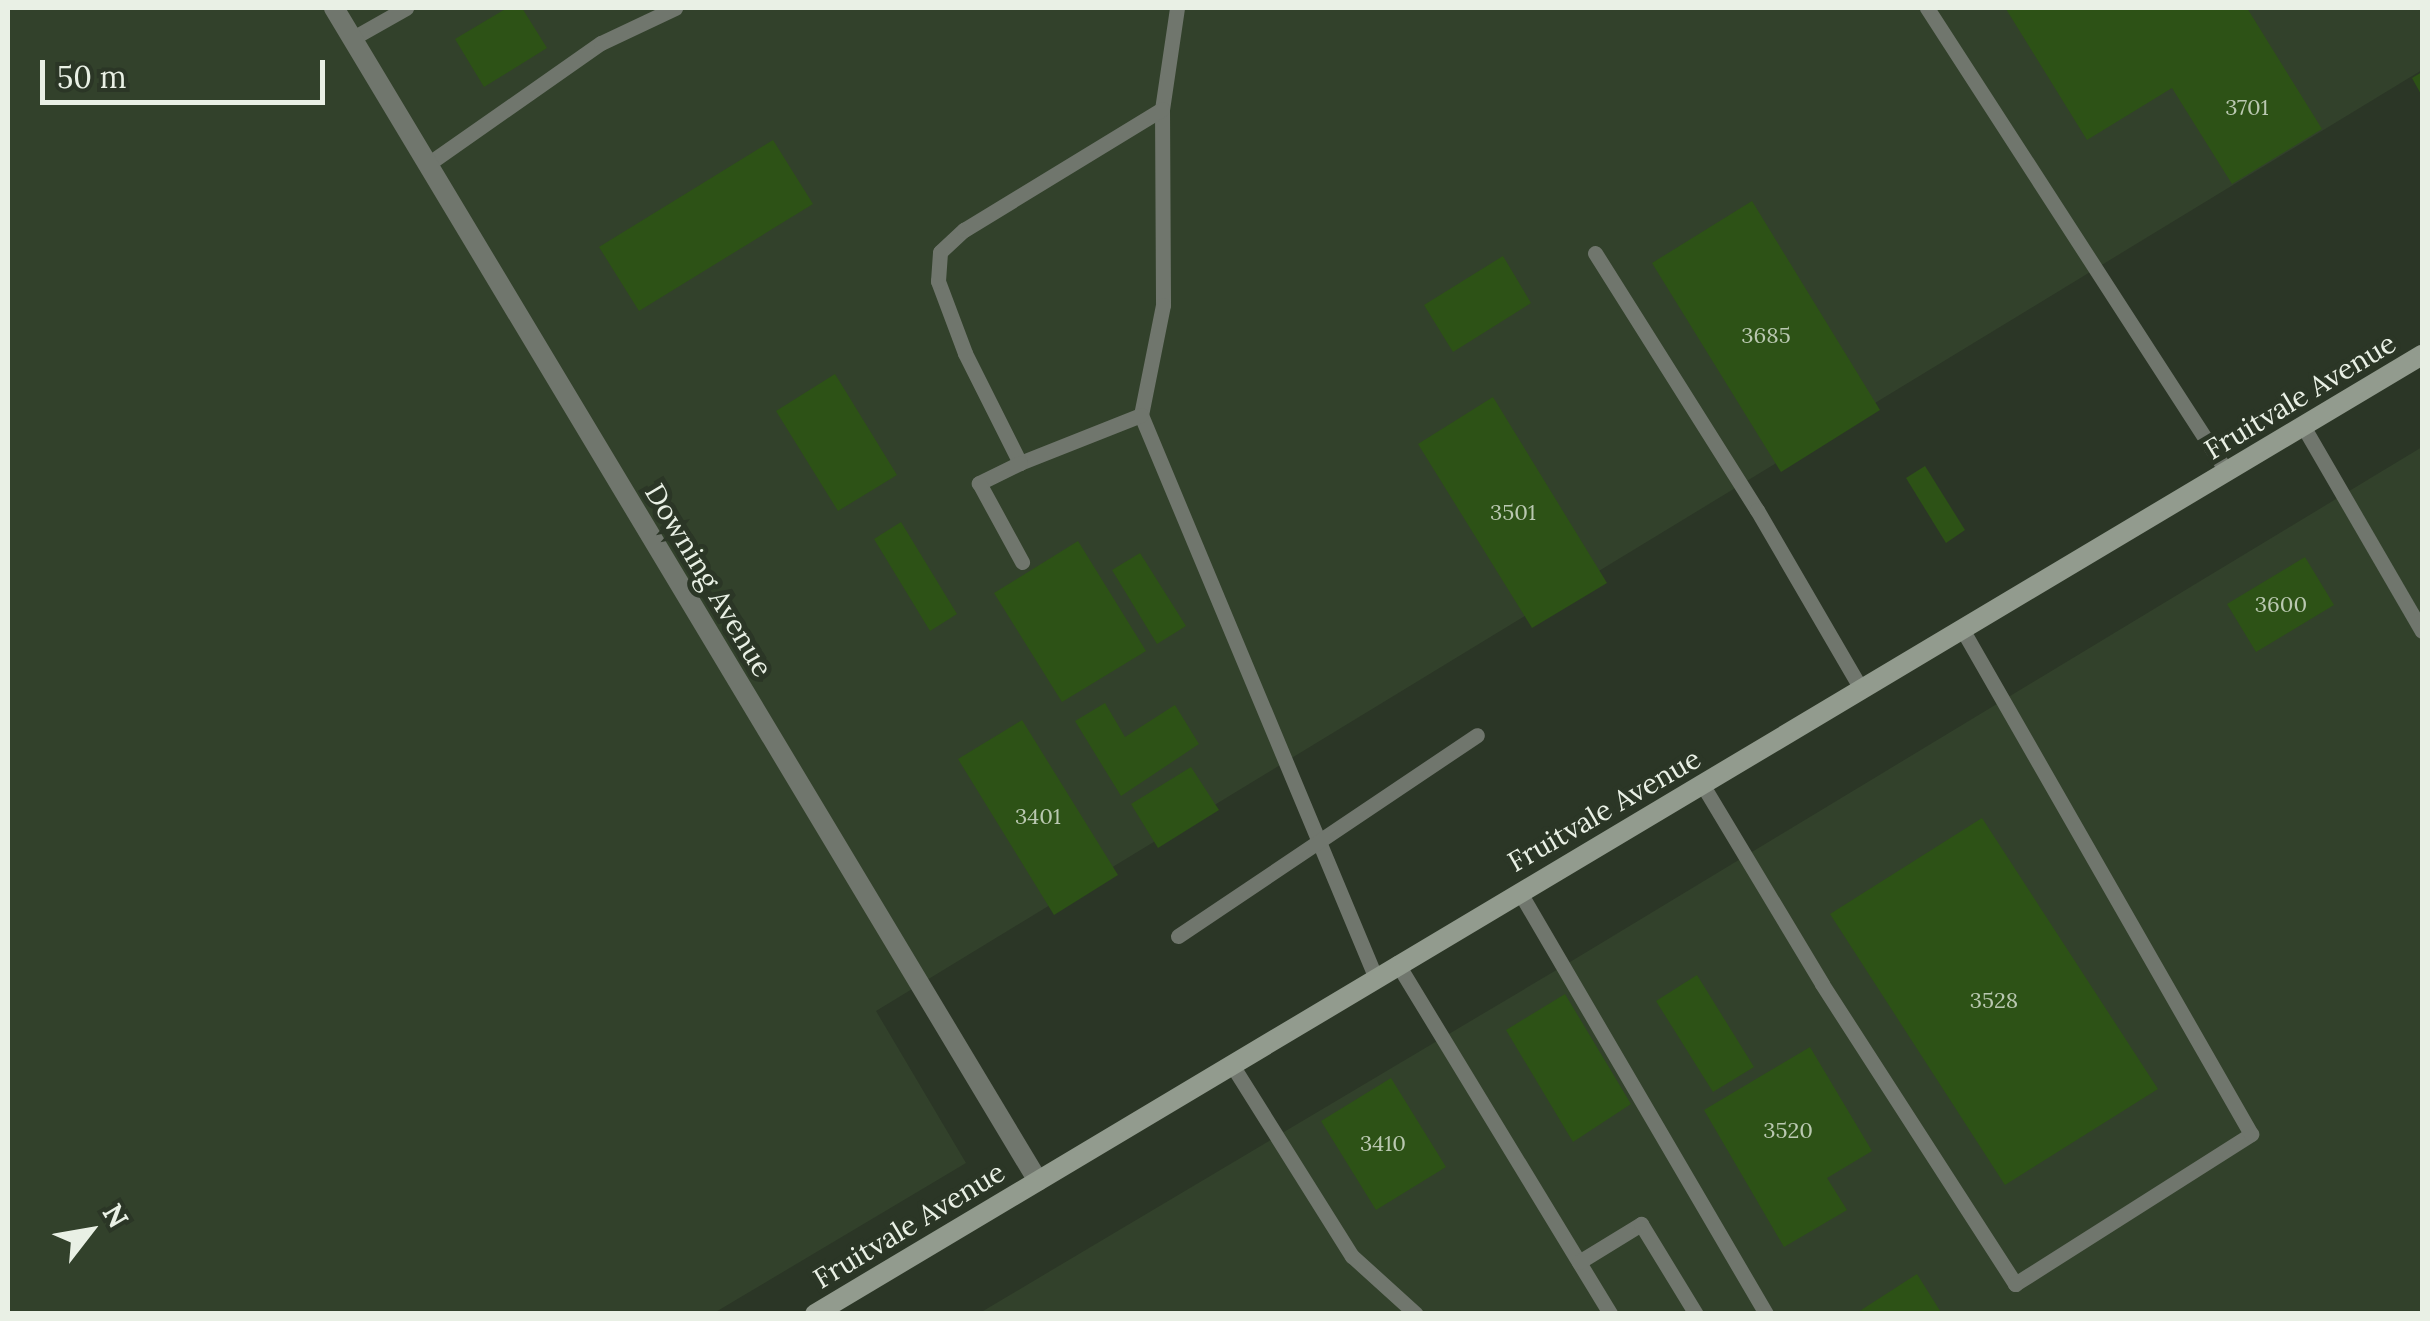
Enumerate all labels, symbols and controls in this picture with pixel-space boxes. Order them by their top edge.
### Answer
scale bar [45,40,330,102]
text: 50 m [57,58,127,96]
house number: 3701 [2225,95,2269,121]
house number: 3685 [1741,323,1791,349]
street label: Fruitvale Avenue [2198,326,2402,466]
street label: Downing Avenue [638,477,780,683]
house number: 3501 [1490,500,1536,526]
house number: 3600 [2255,592,2307,618]
street label: Fruitvale Avenue [1502,741,1706,879]
house number: 3401 [1015,804,1061,830]
house number: 3528 [1970,988,2018,1014]
house number: 3520 [1763,1118,1813,1144]
house number: 3410 [1360,1131,1406,1157]
street label: Fruitvale Avenue [807,1155,1011,1295]
north arrow [40,1181,140,1281]
text: N [95,1197,137,1234]

